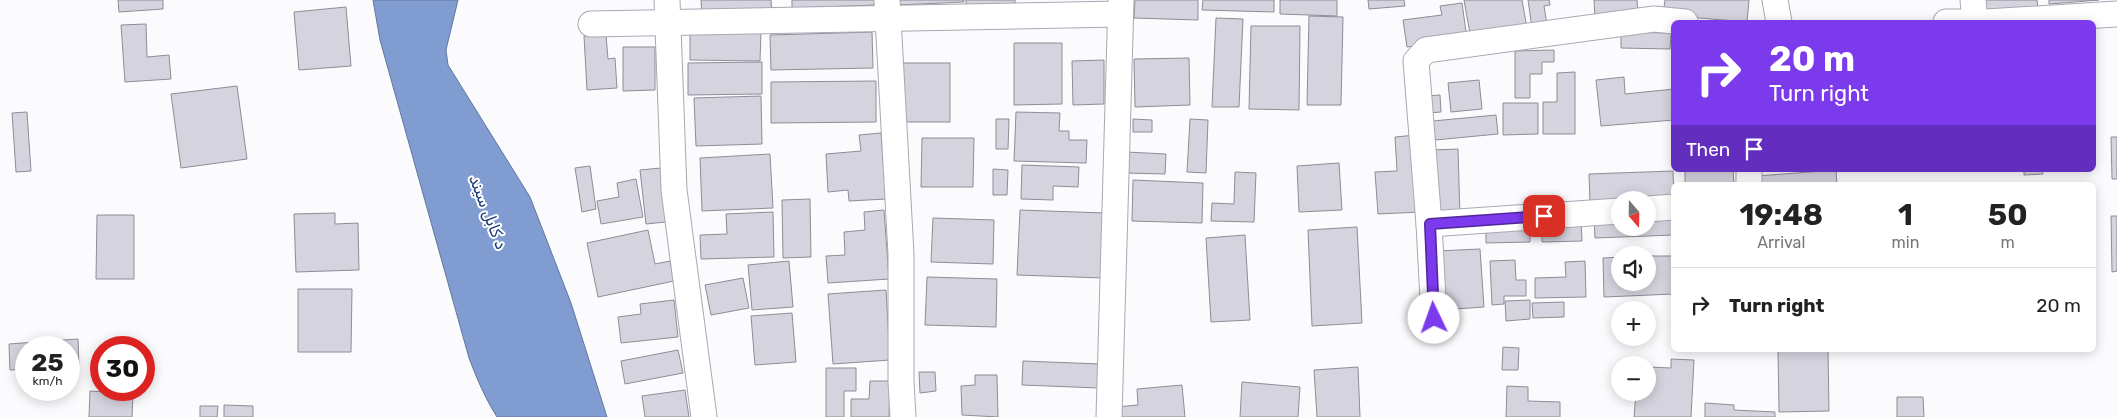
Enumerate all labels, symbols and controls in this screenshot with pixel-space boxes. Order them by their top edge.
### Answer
text: 20 m [1769,38,1855,80]
icon: right [1686,40,1751,105]
text: Turn right [1769,80,1869,107]
icon: arrive [1740,135,1768,163]
text: Then [1686,138,1730,161]
water label: د کابل سيند [465,172,511,252]
north arrow [1611,191,1656,236]
map controls [1611,191,1656,401]
pin [1523,195,1565,237]
text: 19:48 [1739,197,1823,233]
text: 1 [1898,197,1913,233]
text: 50 [1988,197,2028,233]
icon: arrive [1530,202,1558,230]
text: Arrival [1757,233,1805,252]
text: min [1892,233,1919,252]
text: m [2001,233,2015,252]
button: sound [1611,246,1656,291]
position arrow [1407,291,1459,343]
icon: right [1686,291,1714,319]
text: Turn right [1729,294,1824,317]
text: 20 m [2036,294,2081,317]
button: + [1611,301,1656,346]
speed limit sign: 30 [90,336,155,401]
text: 25 [31,348,64,377]
button: − [1611,356,1656,401]
text: km/h [33,374,62,388]

